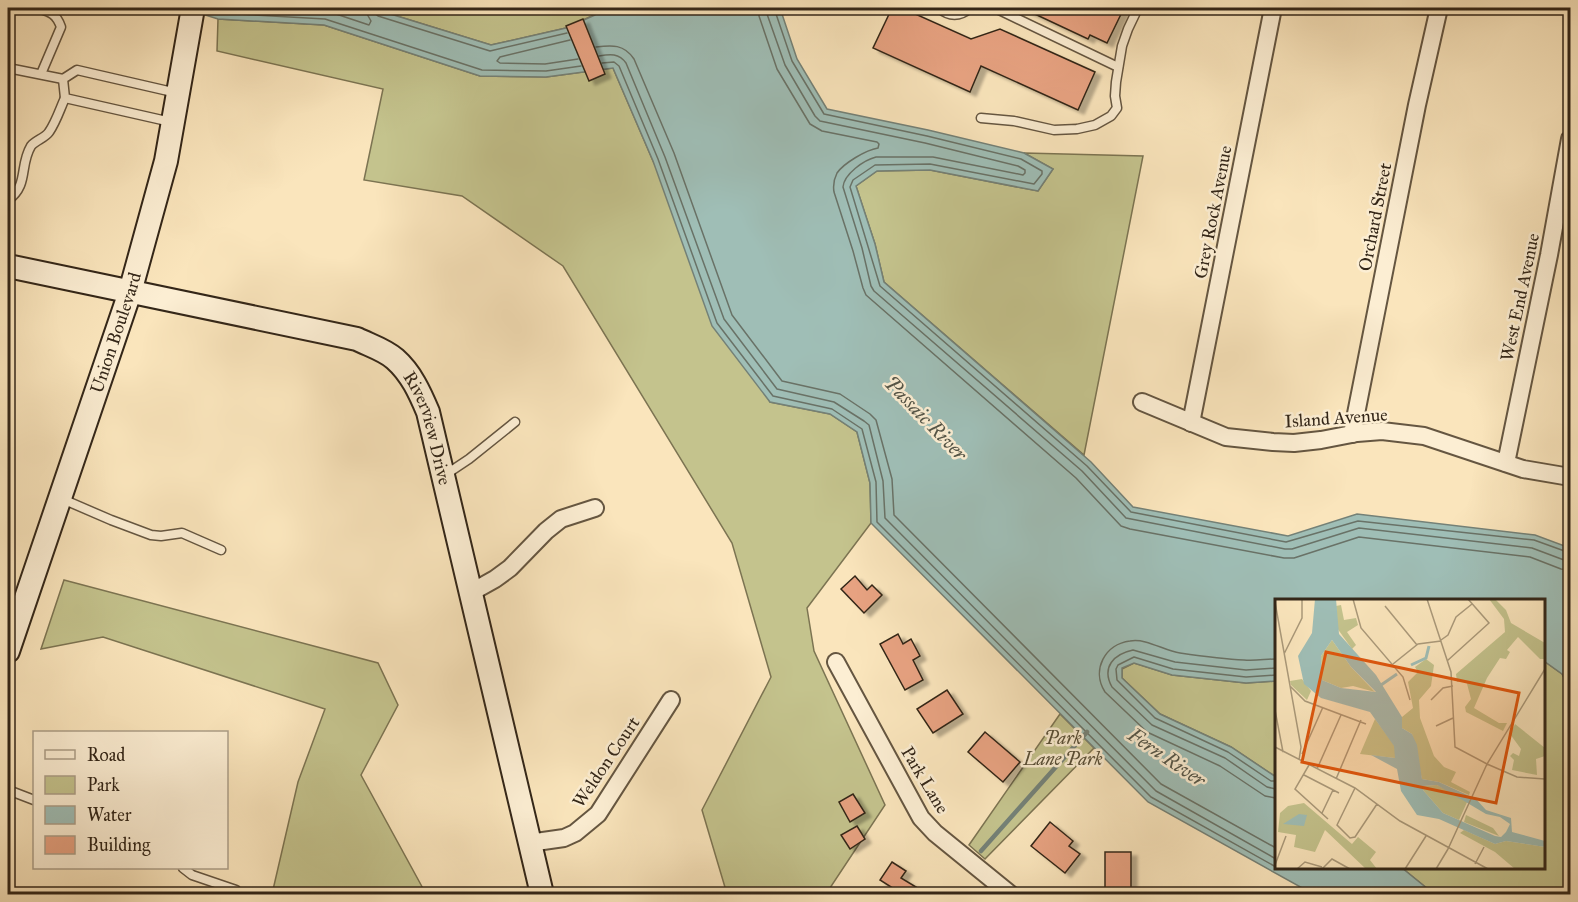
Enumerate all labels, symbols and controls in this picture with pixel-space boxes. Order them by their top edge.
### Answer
street label: Grey Rock Avenue [1189,144,1237,280]
street label: Orchard Street [1354,160,1396,273]
street label: West End Avenue [1496,231,1544,363]
street label: Union Boulevard [85,270,146,396]
street label: Riverview Drive [399,367,456,487]
water label: Passaic River [880,371,973,466]
street label: Island Avenue [1284,403,1388,433]
inset map [1275,599,1545,869]
street label: Weldon Court [568,712,645,812]
water label: Fern River [1123,722,1212,793]
park label: Park Lane Park [1022,727,1103,770]
legend [33,731,228,869]
street label: Park Lane [896,742,954,818]
text: Road [87,744,125,766]
text: Park [87,774,120,796]
text: Water [87,804,132,826]
text: Building [87,834,151,857]

